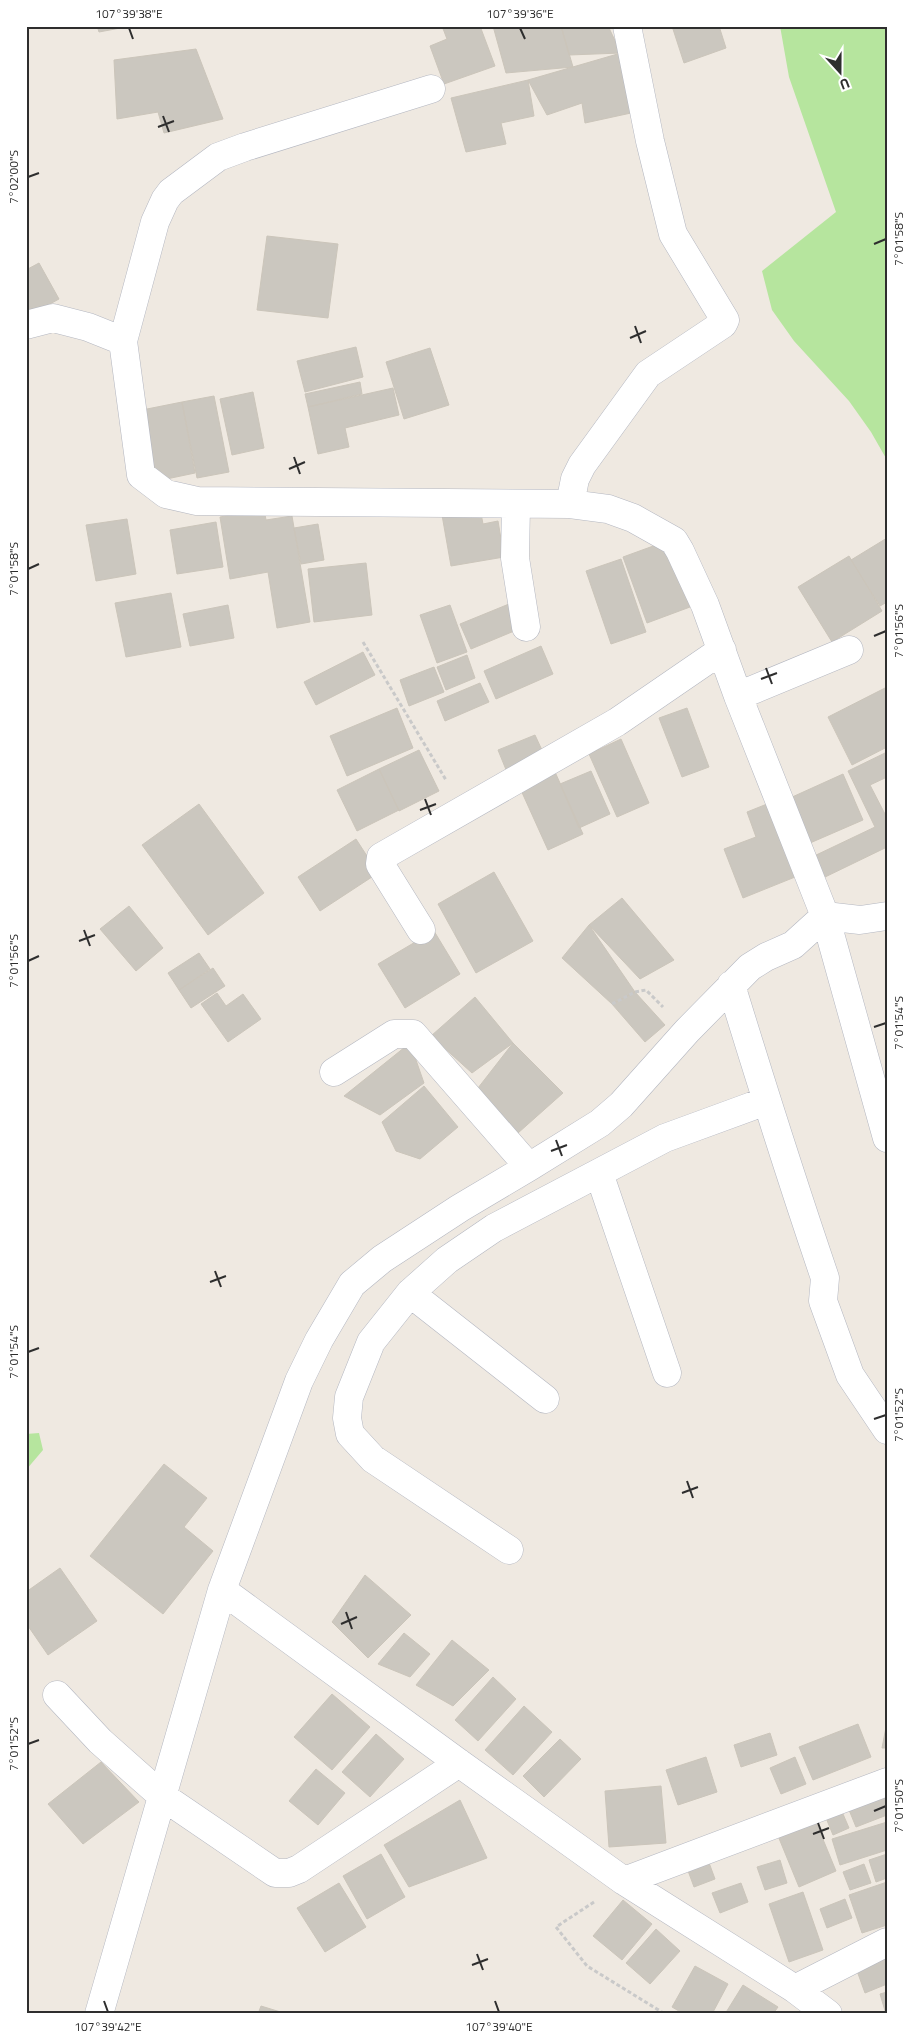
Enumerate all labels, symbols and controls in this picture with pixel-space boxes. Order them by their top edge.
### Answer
text: 107°39'38"E [95,4,163,23]
text: 107°39'36"E [486,4,554,23]
north arrow [816,48,866,98]
text: U [837,73,853,96]
text: 7°02'00"S [4,150,23,204]
text: 7°01'58"S [889,212,908,266]
text: 7°01'58"S [4,542,23,596]
text: 7°01'56"S [889,604,908,658]
text: 7°01'56"S [4,934,23,988]
text: 7°01'54"S [889,996,908,1050]
text: 7°01'54"S [4,1325,23,1379]
text: 7°01'52"S [889,1388,908,1442]
text: 7°01'52"S [4,1717,23,1771]
text: 7°01'50"S [889,1779,908,1833]
text: 107°39'42"E [74,2017,142,2036]
text: 107°39'40"E [465,2017,533,2036]

